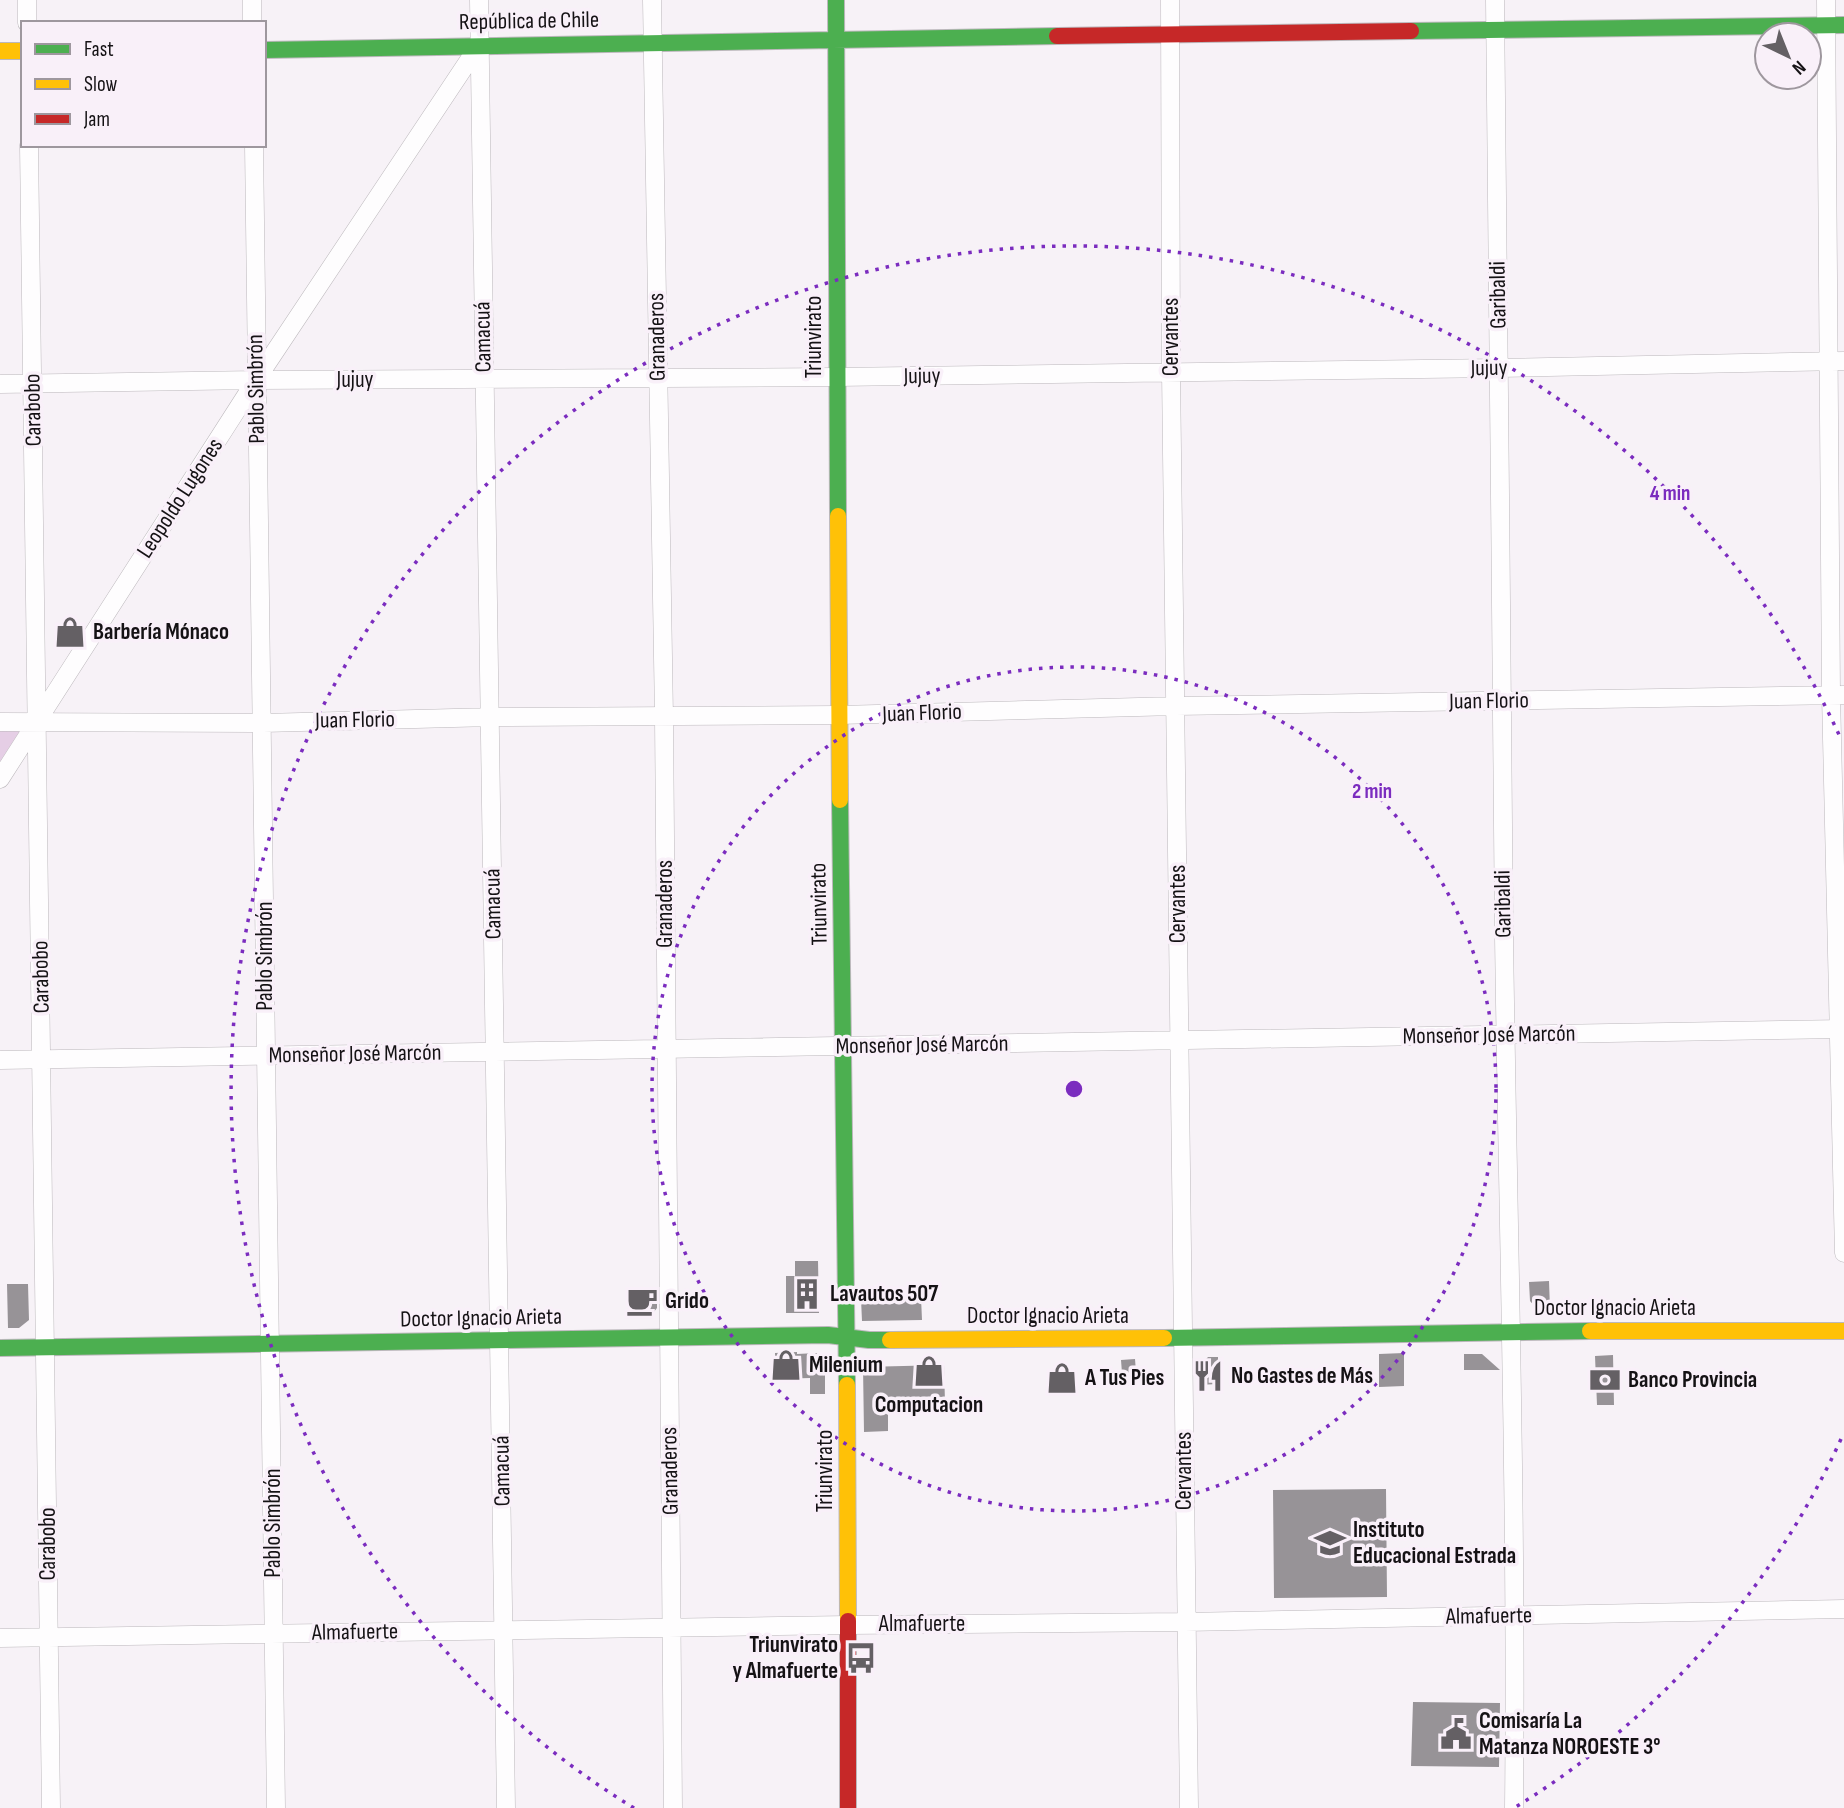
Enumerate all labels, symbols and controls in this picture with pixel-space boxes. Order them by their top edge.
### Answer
street label: República de Chile [459,6,599,36]
legend [21,21,266,147]
north arrow [1753,21,1823,91]
text: Fast [84,37,114,62]
text: N [1787,55,1810,79]
text: Slow [84,72,118,97]
text: Jam [83,107,110,132]
street label: Garibaldi [1483,261,1513,329]
street label: Granaderos [642,293,672,381]
street label: Triunvirato [800,296,828,378]
street label: Cervantes [1157,298,1185,376]
street label: Camacuá [468,301,498,373]
street label: Pablo Simbrón [241,334,271,444]
street label: Jujuy [1469,354,1508,382]
street label: Jujuy [902,362,941,390]
street label: Jujuy [336,366,374,394]
street label: Carabobo [18,373,48,447]
street label: Leopoldo Lugones [131,433,229,563]
text: 4 min [1650,481,1690,506]
shop icon: Barbería Mónaco [53,615,87,649]
place label: Barbería Mónaco [93,618,229,646]
street label: Juan Florio [1448,686,1529,716]
street label: Juan Florio [881,698,962,728]
street label: Juan Florio [314,705,395,735]
text: 2 min [1352,779,1392,804]
street label: Granaderos [651,860,679,948]
street label: Triunvirato [804,862,834,946]
street label: Cervantes [1164,865,1192,943]
street label: Camacuá [478,868,508,940]
street label: Garibaldi [1488,870,1518,938]
street label: Pablo Simbrón [251,901,279,1011]
street label: Carabobo [26,940,56,1014]
street label: Monseñor José Marcón [1402,1019,1576,1051]
street label: Monseñor José Marcón [835,1029,1009,1061]
street label: Monseñor José Marcón [268,1038,442,1070]
centre of rings [1062,1077,1086,1101]
building icon: Lavautos 507 [790,1277,824,1311]
place label: Lavautos 507 [830,1280,938,1308]
cafe icon: Grido [625,1284,659,1318]
place label: Grido [665,1287,709,1315]
street label: Doctor Ignacio Arieta [1534,1294,1696,1322]
street label: Doctor Ignacio Arieta [967,1302,1129,1330]
street label: Doctor Ignacio Arieta [400,1303,562,1333]
shop icon: Milenium [769,1348,803,1382]
place label: Milenium [809,1351,883,1379]
shop icon: Computacion [912,1354,946,1388]
restaurant icon: No Gastes de Más [1191,1359,1225,1393]
shop icon: A Tus Pies [1045,1361,1079,1395]
place label: No Gastes de Más [1231,1362,1373,1390]
bank icon: Banco Provincia [1588,1363,1622,1397]
place label: A Tus Pies [1084,1364,1165,1392]
place label: Banco Provincia [1628,1366,1757,1394]
place label: Computacion [875,1391,983,1419]
street label: Granaderos [655,1427,685,1515]
street label: Triunvirato [811,1430,839,1512]
street label: Cervantes [1170,1432,1198,1510]
street label: Camacuá [487,1435,517,1507]
street label: Pablo Simbrón [259,1468,287,1578]
street label: Carabobo [34,1508,62,1580]
place label: Instituto Educacional Estrada [1353,1516,1516,1570]
school or university icon: Instituto Educacional Estrada [1313,1526,1347,1560]
street label: Almafuerte [1445,1601,1532,1631]
street label: Almafuerte [878,1610,965,1638]
street label: Almafuerte [311,1617,398,1647]
place label: Triunvirato y Almafuerte [733,1631,838,1685]
bus stop icon: Triunvirato y Almafuerte [844,1641,878,1675]
place label: Comisaría La Matanza NOROESTE 3° [1479,1707,1661,1761]
public building icon: Comisaría La Matanza NOROESTE 3° [1439,1717,1473,1751]

